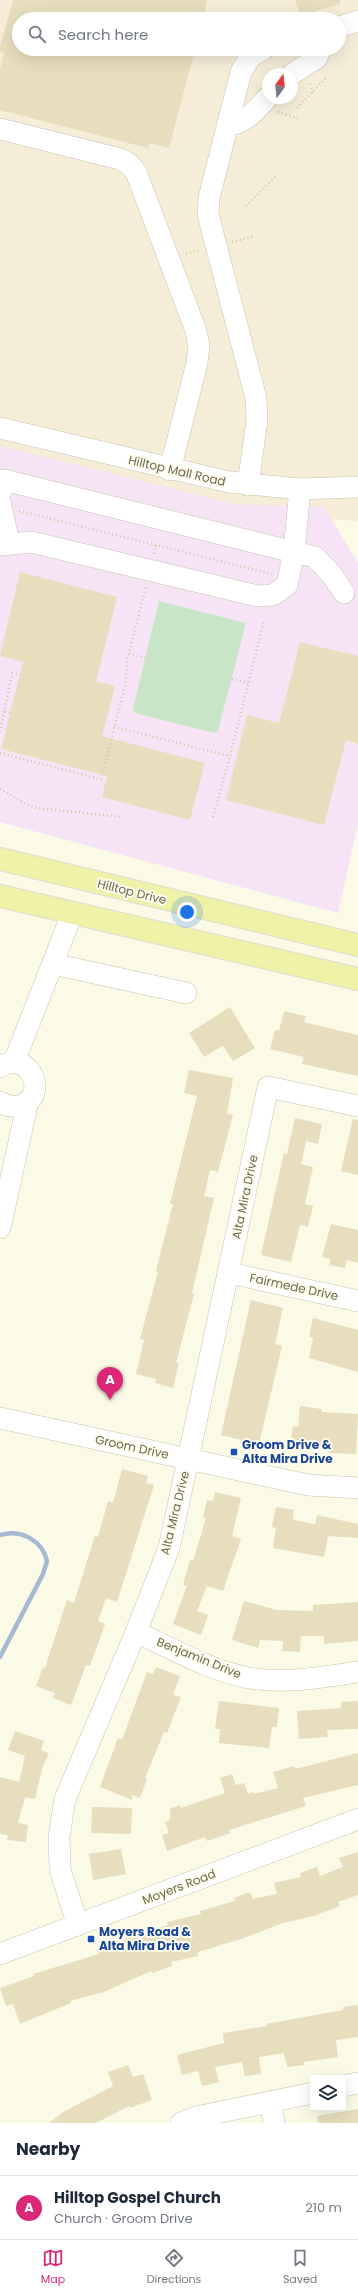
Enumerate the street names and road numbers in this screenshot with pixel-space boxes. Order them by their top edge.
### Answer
street label: Hilltop Mall Road [127,451,227,490]
street label: Hilltop Drive [96,875,168,908]
street label: Alta Mira Drive [227,1153,262,1241]
street label: Fairmede Drive [248,1269,340,1304]
street label: Groom Drive [94,1430,170,1463]
street label: Alta Mira Drive [156,1469,193,1557]
street label: Benjamin Drive [154,1633,244,1682]
street label: Moyers Road [140,1865,218,1908]

